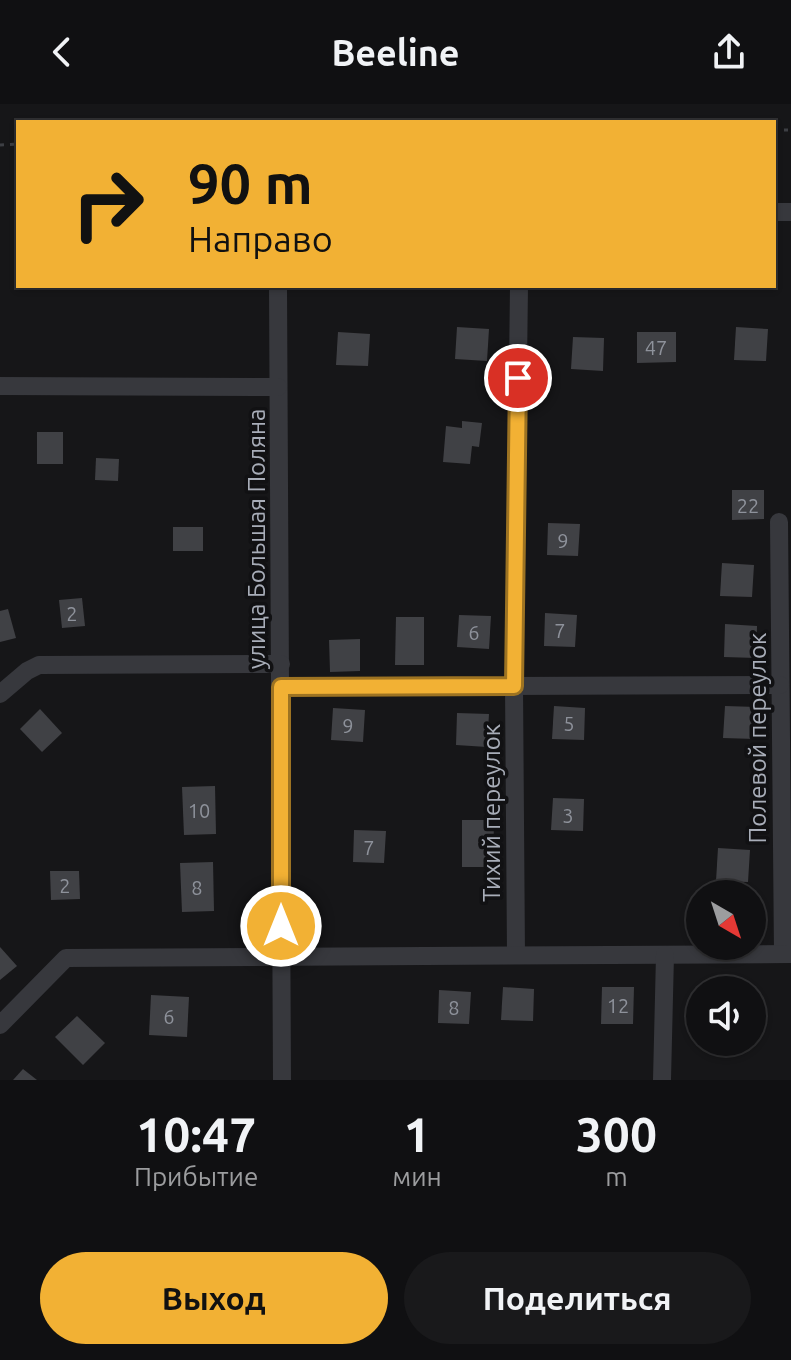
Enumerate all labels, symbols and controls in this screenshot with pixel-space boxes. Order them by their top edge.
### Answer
icon: back [40,30,84,74]
icon: share [707,30,751,74]
text: Beeline [331,32,460,73]
icon: right [56,152,160,256]
text: 90 m [188,152,313,215]
text: Направо [188,218,333,259]
house number: 47 [645,336,667,359]
pin [484,344,552,412]
icon: arrive [496,356,540,400]
street label: улица Большая Поляна [243,409,270,669]
house number: 22 [737,494,759,517]
house number: 9 [557,529,569,552]
house number: 2 [66,602,78,625]
house number: 7 [554,619,566,642]
house number: 6 [468,621,480,644]
street label: Полевой переулок [744,633,771,843]
house number: 5 [563,712,575,735]
house number: 9 [342,714,354,737]
street label: Тихий переулок [478,724,505,902]
house number: 10 [188,799,210,822]
house number: 3 [562,804,574,827]
house number: 7 [363,836,375,859]
house number: 2 [59,874,71,897]
house number: 8 [191,876,203,899]
north arrow [686,880,766,960]
map controls [686,880,766,1056]
position arrow [239,884,323,968]
button: sound [686,976,766,1056]
house number: 12 [607,994,629,1017]
house number: 8 [448,996,460,1019]
house number: 6 [163,1005,175,1028]
text: 10:47 [136,1107,256,1161]
text: 1 [404,1107,431,1161]
text: 300 [576,1107,657,1161]
text: Прибытие [134,1162,258,1191]
text: мин [392,1162,442,1191]
text: m [605,1162,628,1191]
button: Выход [40,1252,388,1344]
button: Поделиться [404,1252,751,1344]

